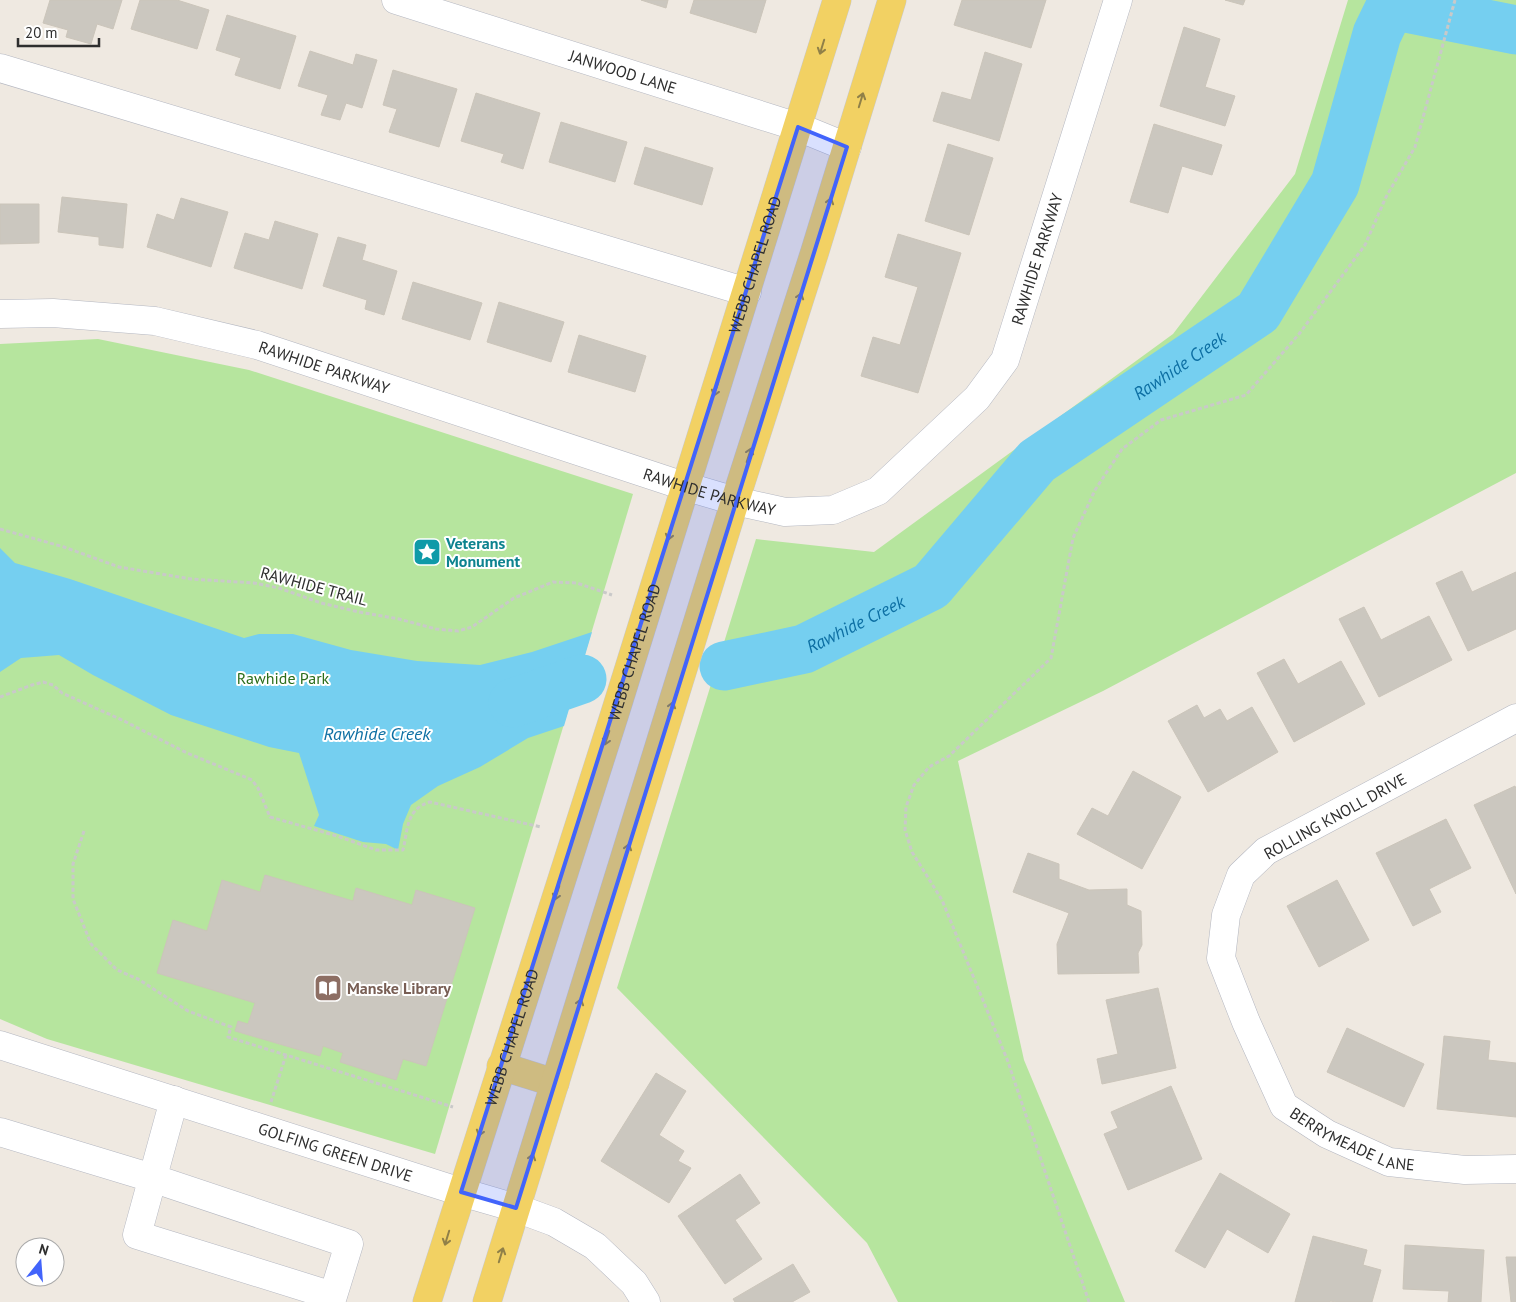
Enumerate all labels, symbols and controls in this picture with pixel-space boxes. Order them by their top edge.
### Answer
scale bar [18,15,99,47]
text: 20 m [25,23,58,42]
one-way arrow [817,38,827,54]
street label: JANWOOD LANE [566,45,679,98]
one-way arrow [856,92,866,108]
street label: RAWHIDE PARKWAY [1007,191,1067,327]
street label: WEBB CHAPEL ROAD [724,193,785,336]
one-way arrow [824,197,834,213]
one-way arrow [795,292,805,308]
water label: Rawhide Creek [1128,325,1231,405]
street label: RAWHIDE PARKWAY [256,336,392,398]
one-way arrow [710,381,720,397]
one-way arrow [745,447,755,463]
street label: RAWHIDE PARKWAY [641,463,778,520]
one-way arrow [665,525,675,541]
place label: Veterans Monument [445,533,520,571]
place icon: Veterans Monument [412,537,442,567]
street label: RAWHIDE TRAIL [258,562,370,610]
street label: WEBB CHAPEL ROAD [603,581,665,723]
water label: Rawhide Creek [802,589,909,658]
park label: Rawhide Park [237,668,330,688]
one-way arrow [666,702,676,718]
water label: Rawhide Creek [324,722,431,745]
one-way arrow [602,730,611,746]
street label: ROLLING KNOLL DRIVE [1260,769,1410,863]
one-way arrow [623,843,633,859]
one-way arrow [552,885,561,900]
street label: WEBB CHAPEL ROAD [480,966,543,1108]
library icon: Manske Library [313,973,343,1003]
place label: Manske Library [347,978,451,998]
one-way arrow [575,999,584,1014]
street label: BERRYMEADE LANE [1286,1103,1416,1175]
street label: GOLFING GREEN DRIVE [256,1118,415,1186]
one-way arrow [476,1120,486,1136]
one-way arrow [526,1153,536,1169]
one-way arrow [441,1230,451,1246]
north arrow [15,1237,65,1287]
text: N [37,1240,51,1260]
one-way arrow [497,1248,507,1264]

